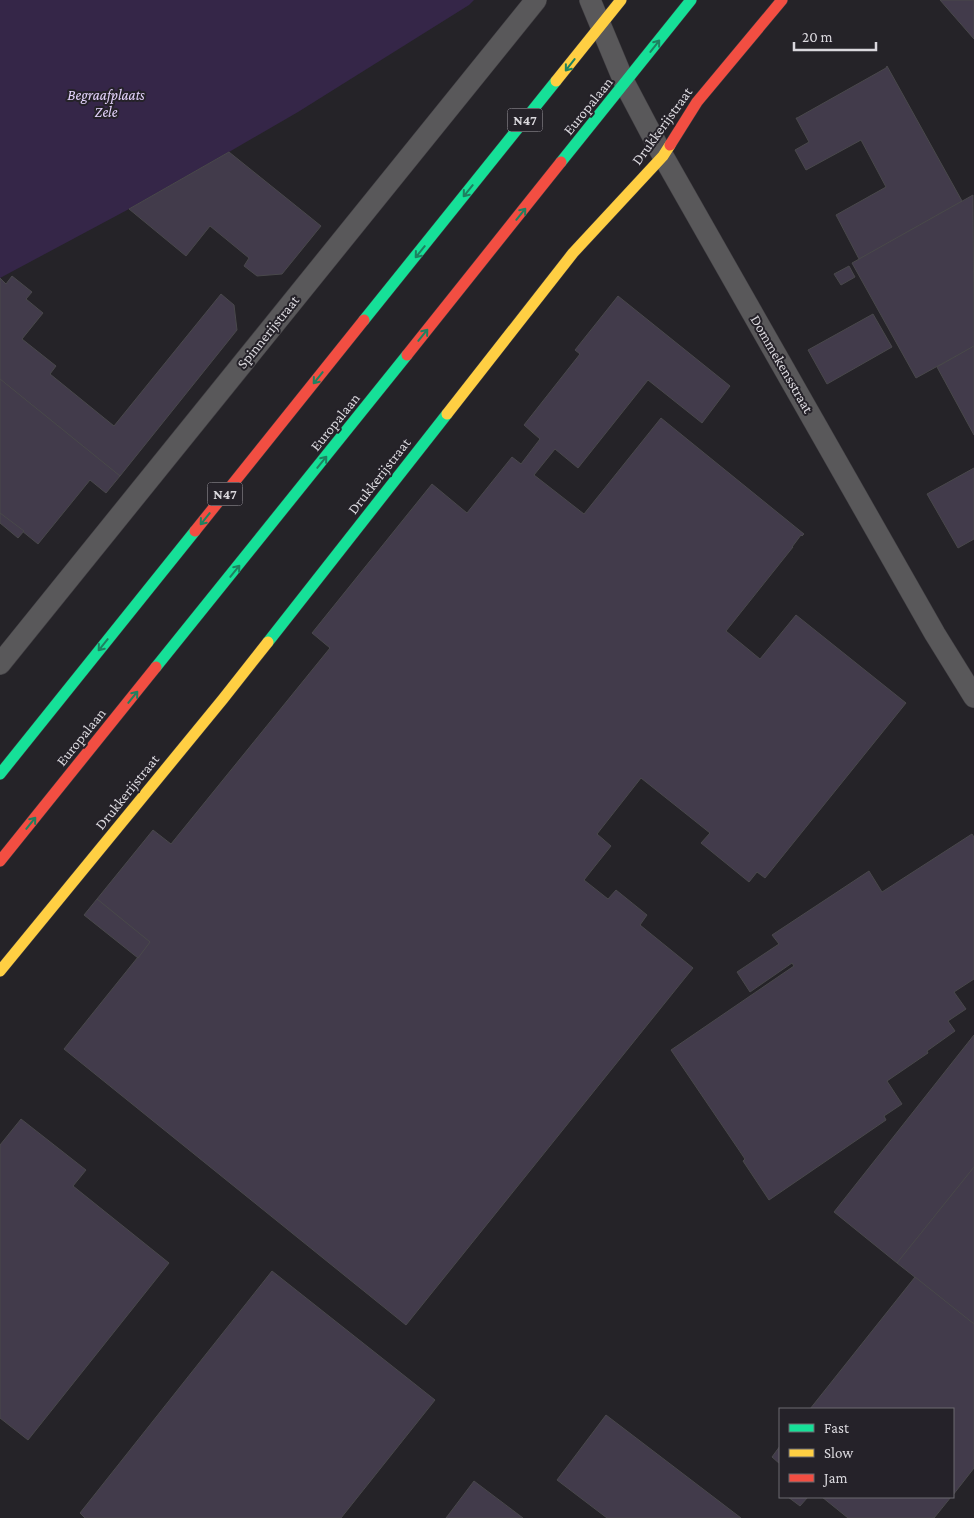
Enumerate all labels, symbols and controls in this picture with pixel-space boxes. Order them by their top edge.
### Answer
scale bar [794,20,876,52]
text: 20 m [802,29,833,45]
one-way arrow [649,39,660,52]
one-way arrow [564,58,575,71]
street label: Europalaan [560,74,617,139]
street label: Drukkerijstraat [629,83,697,168]
park label: Begraafplaats Zele [67,87,145,120]
road number: N47 [508,108,542,132]
one-way arrow [463,185,474,198]
one-way arrow [515,207,526,220]
one-way arrow [414,245,425,258]
street label: Spinnerijstraat [234,291,304,372]
street label: Dommekensstraat [747,312,817,417]
one-way arrow [418,329,429,342]
one-way arrow [312,371,323,384]
street label: Europalaan [307,390,364,455]
street label: Drukkerijstraat [344,434,415,518]
one-way arrow [316,456,327,469]
road number: N47 [208,482,242,506]
one-way arrow [200,512,211,525]
one-way arrow [229,564,240,577]
one-way arrow [98,638,109,651]
one-way arrow [127,691,138,704]
street label: Europalaan [53,705,110,770]
street label: Drukkerijstraat [92,750,164,833]
one-way arrow [25,817,36,830]
legend [779,1408,954,1498]
text: Fast [824,1420,850,1436]
text: Slow [824,1445,854,1461]
text: Jam [822,1470,847,1487]

